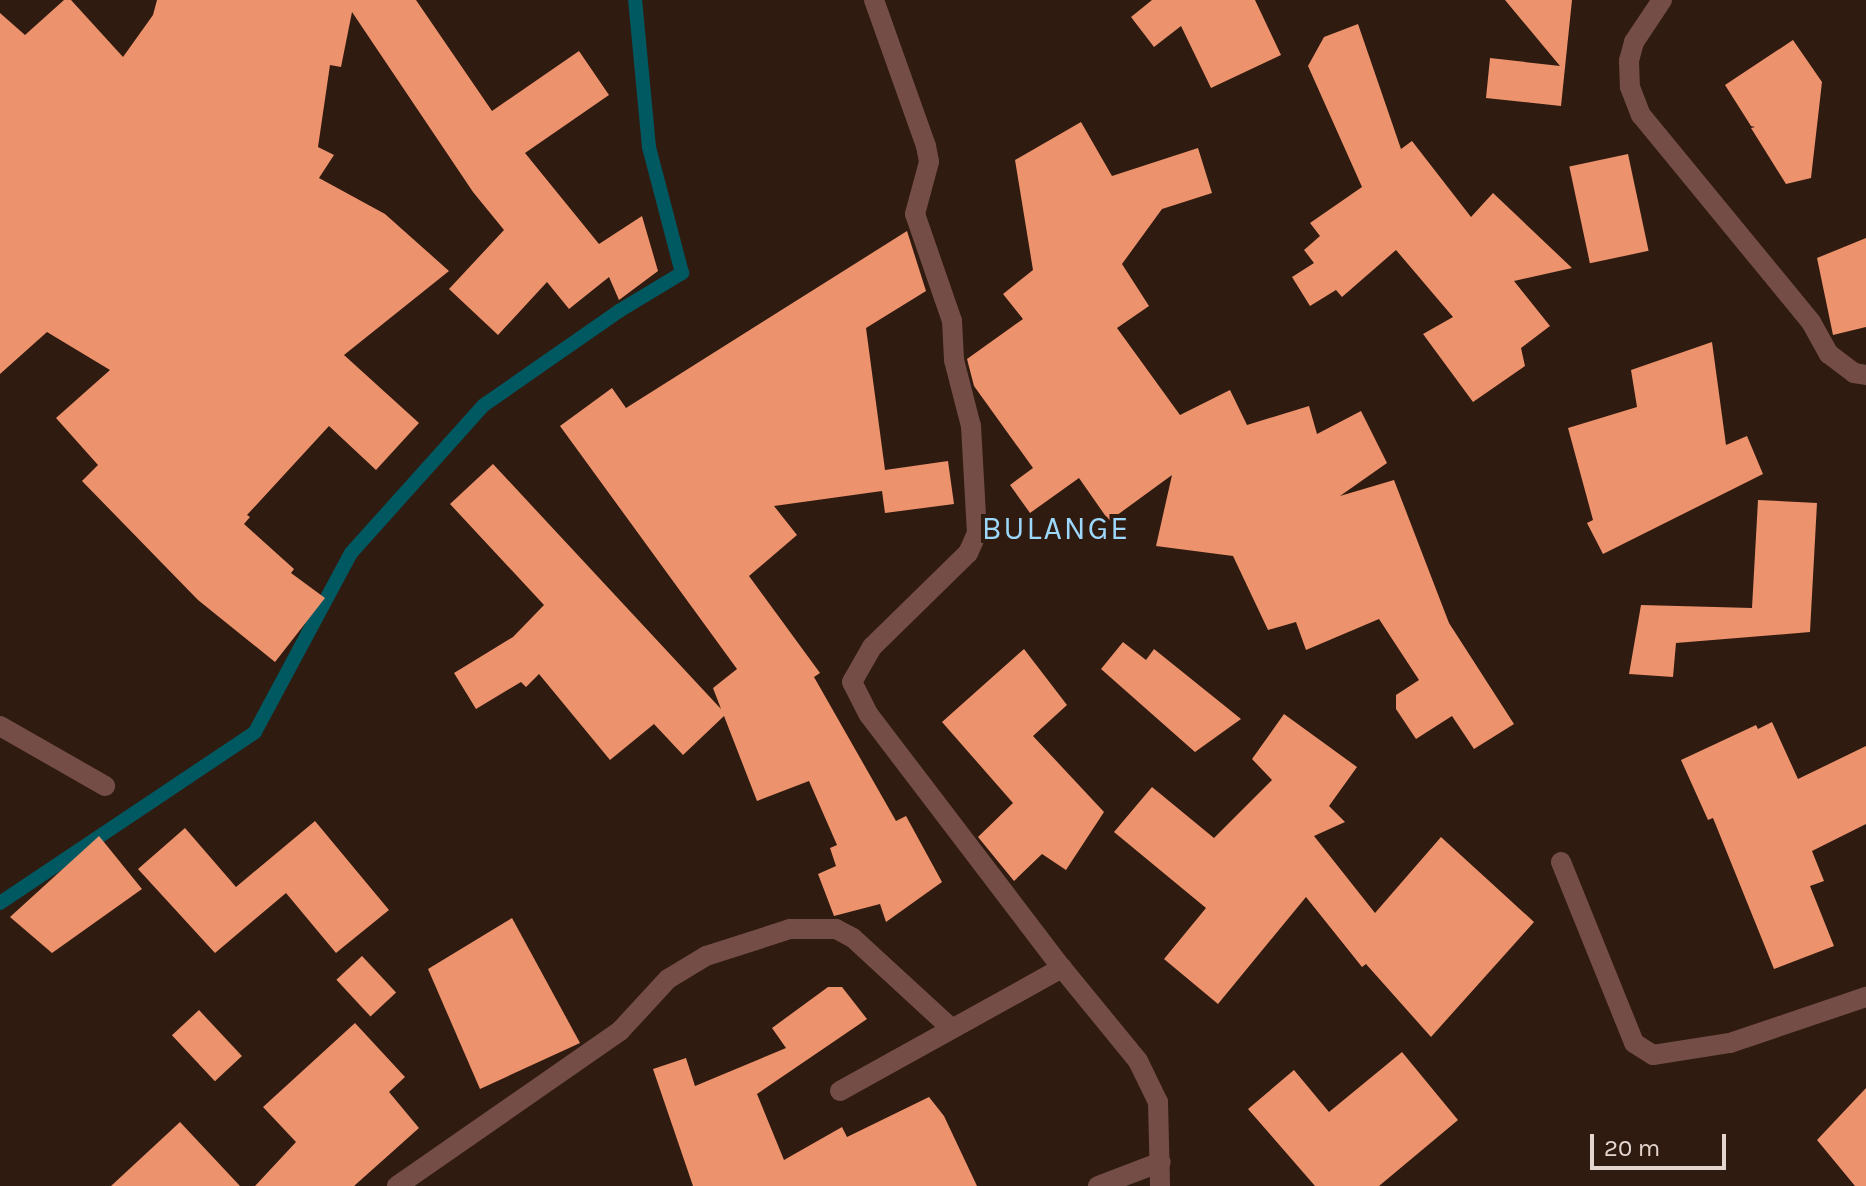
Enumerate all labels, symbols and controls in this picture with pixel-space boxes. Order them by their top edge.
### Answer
district label: BULANGE [982,510,1130,548]
scale bar [1594,1118,1730,1168]
text: 20 m [1604,1134,1660,1162]

